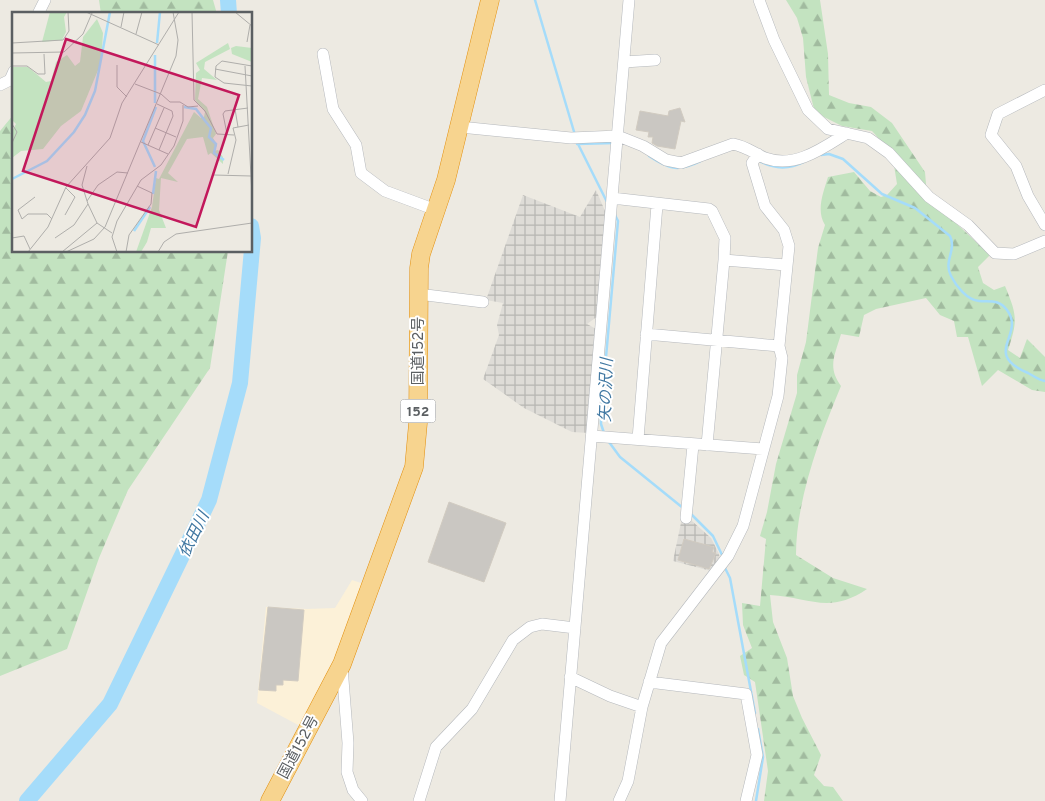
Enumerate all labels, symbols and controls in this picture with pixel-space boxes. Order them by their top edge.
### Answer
inset map [12,12,252,252]
street label: 国道152号 [410,316,429,386]
water label: 矢の沢川 [596,356,618,422]
road number: 152 [400,400,436,422]
water label: 依田川 [175,507,215,561]
street label: 国道152号 [275,713,324,783]

